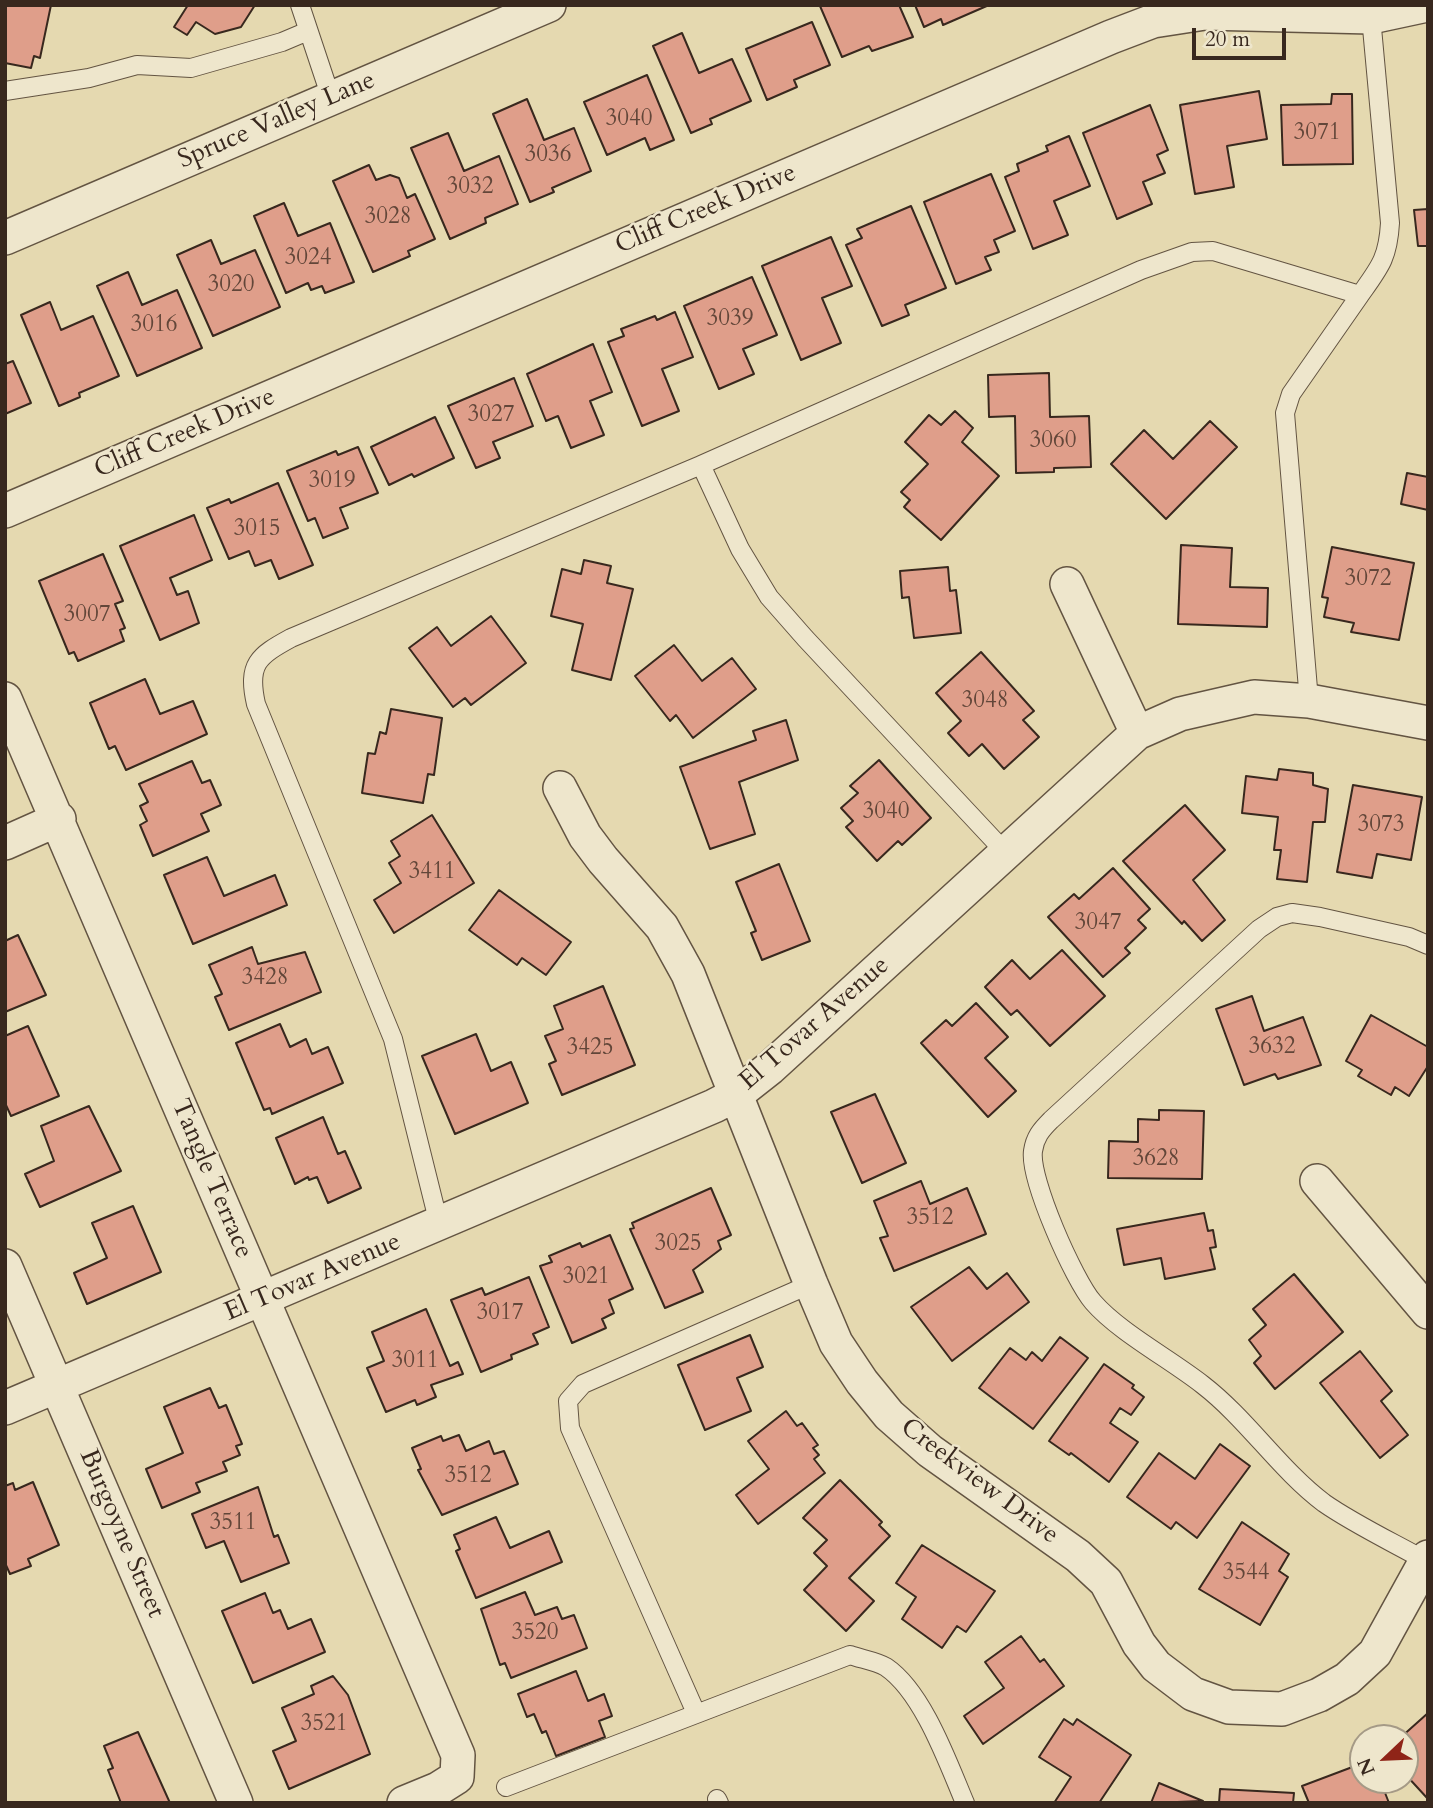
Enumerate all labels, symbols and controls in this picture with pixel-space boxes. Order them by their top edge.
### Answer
scale bar [1195,14,1290,58]
text: 20 m [1205,25,1250,54]
street label: Spruce Valley Lane [174,65,380,177]
house number: 3040 [605,106,653,134]
house number: 3071 [1293,120,1341,148]
house number: 3036 [524,142,572,170]
street label: Cliff Creek Drive [611,158,801,262]
house number: 3032 [446,174,494,202]
house number: 3028 [364,204,412,232]
house number: 3024 [284,245,332,273]
house number: 3020 [207,272,255,300]
house number: 3039 [706,306,754,334]
house number: 3016 [130,312,178,340]
street label: Cliff Creek Drive [90,382,280,486]
house number: 3027 [467,402,515,430]
house number: 3060 [1029,428,1077,456]
house number: 3019 [308,468,356,496]
house number: 3015 [233,516,281,544]
house number: 3072 [1344,566,1392,594]
house number: 3007 [63,602,111,630]
house number: 3048 [961,688,1009,716]
house number: 3040 [862,799,910,827]
house number: 3073 [1357,812,1405,840]
house number: 3411 [408,859,456,887]
house number: 3047 [1074,910,1122,938]
street label: El Tovar Avenue [734,951,896,1097]
house number: 3428 [241,965,289,993]
house number: 3632 [1248,1034,1296,1062]
house number: 3425 [566,1035,614,1063]
street label: Tangle Terrace [163,1095,259,1263]
house number: 3628 [1132,1146,1180,1174]
house number: 3512 [906,1205,954,1233]
street label: El Tovar Avenue [220,1227,406,1329]
house number: 3025 [654,1231,702,1259]
house number: 3021 [562,1264,610,1292]
house number: 3017 [476,1300,524,1328]
house number: 3011 [391,1348,439,1376]
street label: Creekview Drive [894,1412,1064,1552]
street label: Burgoyne Street [71,1445,171,1623]
house number: 3512 [444,1463,492,1491]
house number: 3511 [209,1510,257,1538]
house number: 3544 [1222,1560,1270,1588]
house number: 3520 [511,1620,559,1648]
house number: 3521 [300,1711,348,1739]
north arrow [1349,1724,1419,1794]
text: N [1351,1754,1382,1779]

